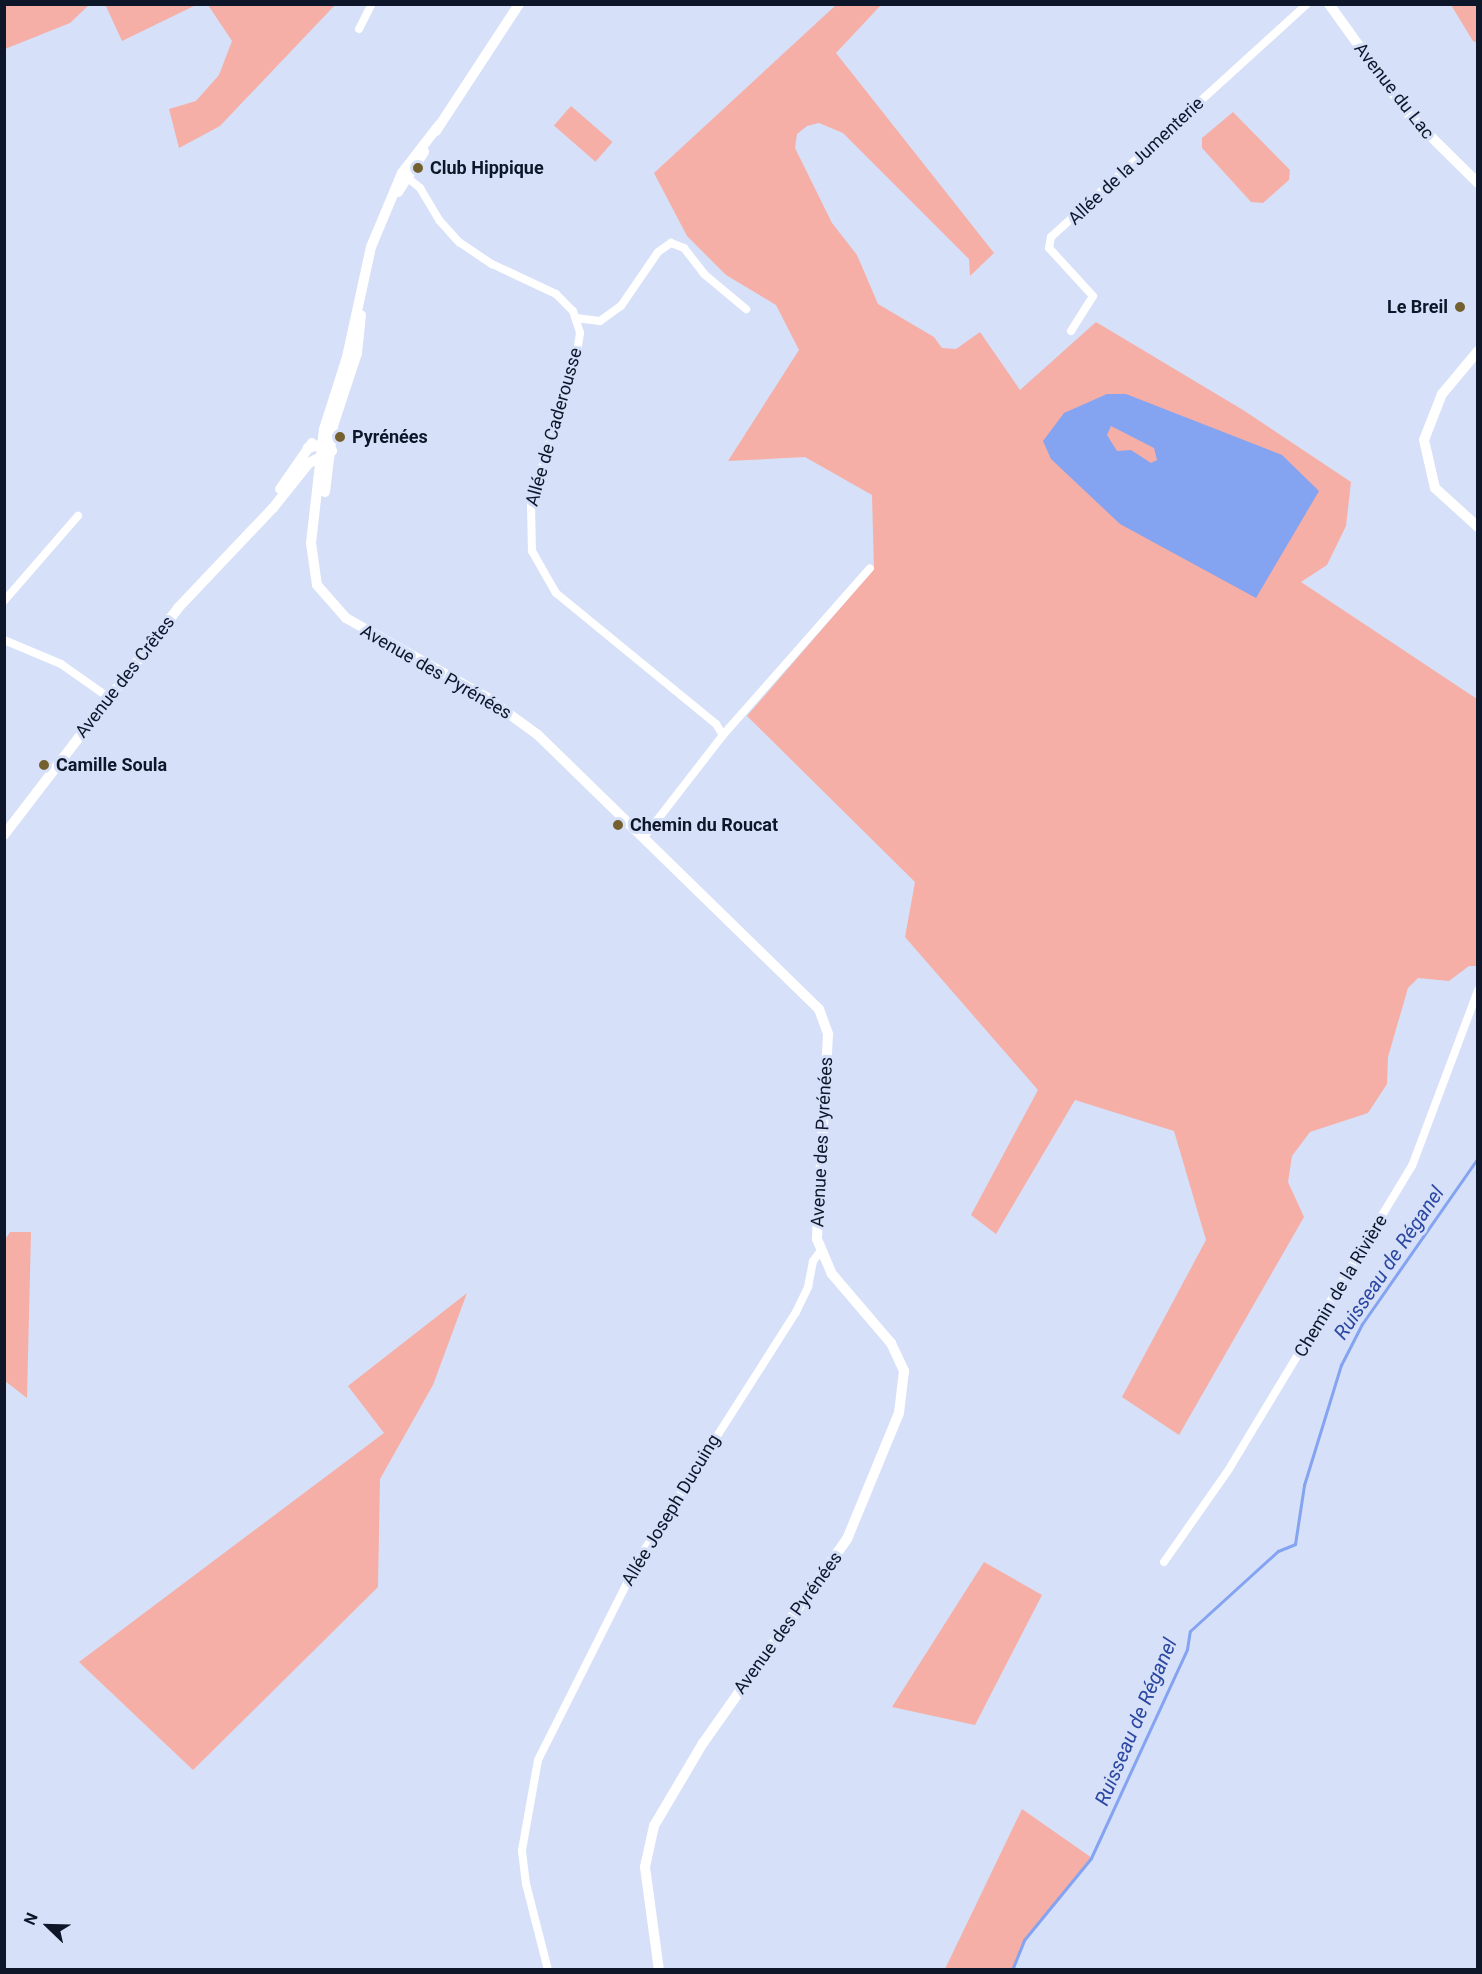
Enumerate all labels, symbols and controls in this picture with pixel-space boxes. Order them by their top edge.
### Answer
street label: Avenue du Lac [1350,38,1438,144]
street label: Allée de la Jumenterie [1064,93,1208,229]
place label: Club Hippique [430,157,544,179]
marker: Club Hippique [411,161,425,175]
place label: Le Breil [1387,296,1448,318]
marker: Le Breil [1453,300,1467,314]
street label: Allée de Caderousse [521,345,587,509]
place label: Pyrénées [352,426,428,448]
marker: Pyrénées [333,430,347,444]
street label: Avenue des Crêtes [71,612,179,742]
street label: Avenue des Pyrénées [357,620,515,724]
place label: Camille Soula [56,754,167,776]
marker: Camille Soula [37,758,51,772]
place label: Chemin du Roucat [630,814,778,836]
marker: Chemin du Roucat [611,818,625,832]
street label: Avenue des Pyrénées [807,1056,837,1228]
water label: Ruisseau de Réganel [1329,1182,1449,1344]
street label: Chemin de la Rivière [1290,1211,1392,1361]
street label: Allée Joseph Ducuing [617,1430,725,1590]
street label: Avenue des Pyrénées [729,1548,847,1698]
water label: Ruisseau de Réganel [1090,1635,1182,1809]
north arrow [18,1896,78,1956]
text: N [20,1910,42,1928]

